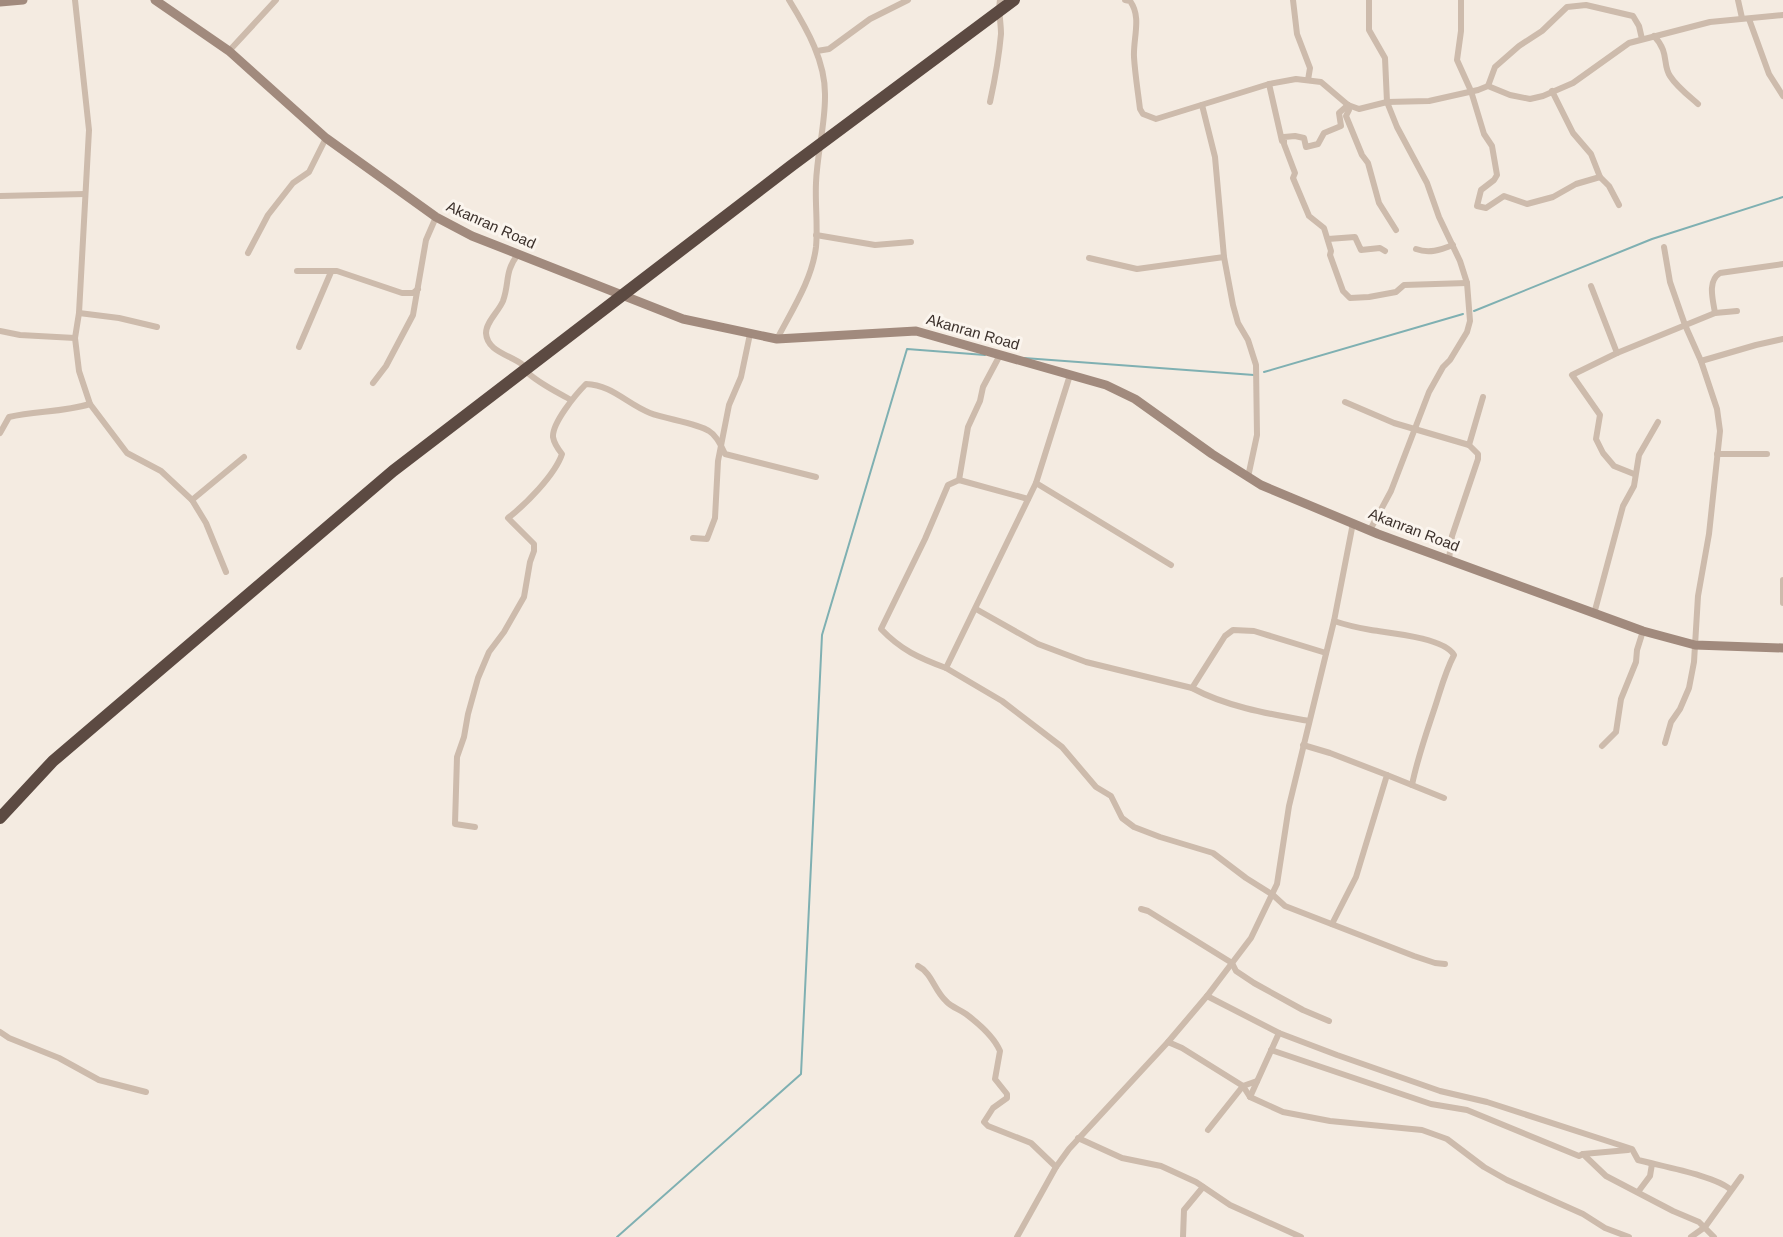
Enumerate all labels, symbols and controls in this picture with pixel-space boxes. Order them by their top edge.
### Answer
street label: Akanran Road [444,197,538,252]
street label: Akanran Road [925,310,1022,353]
street label: Akanran Road [1366,504,1462,555]

